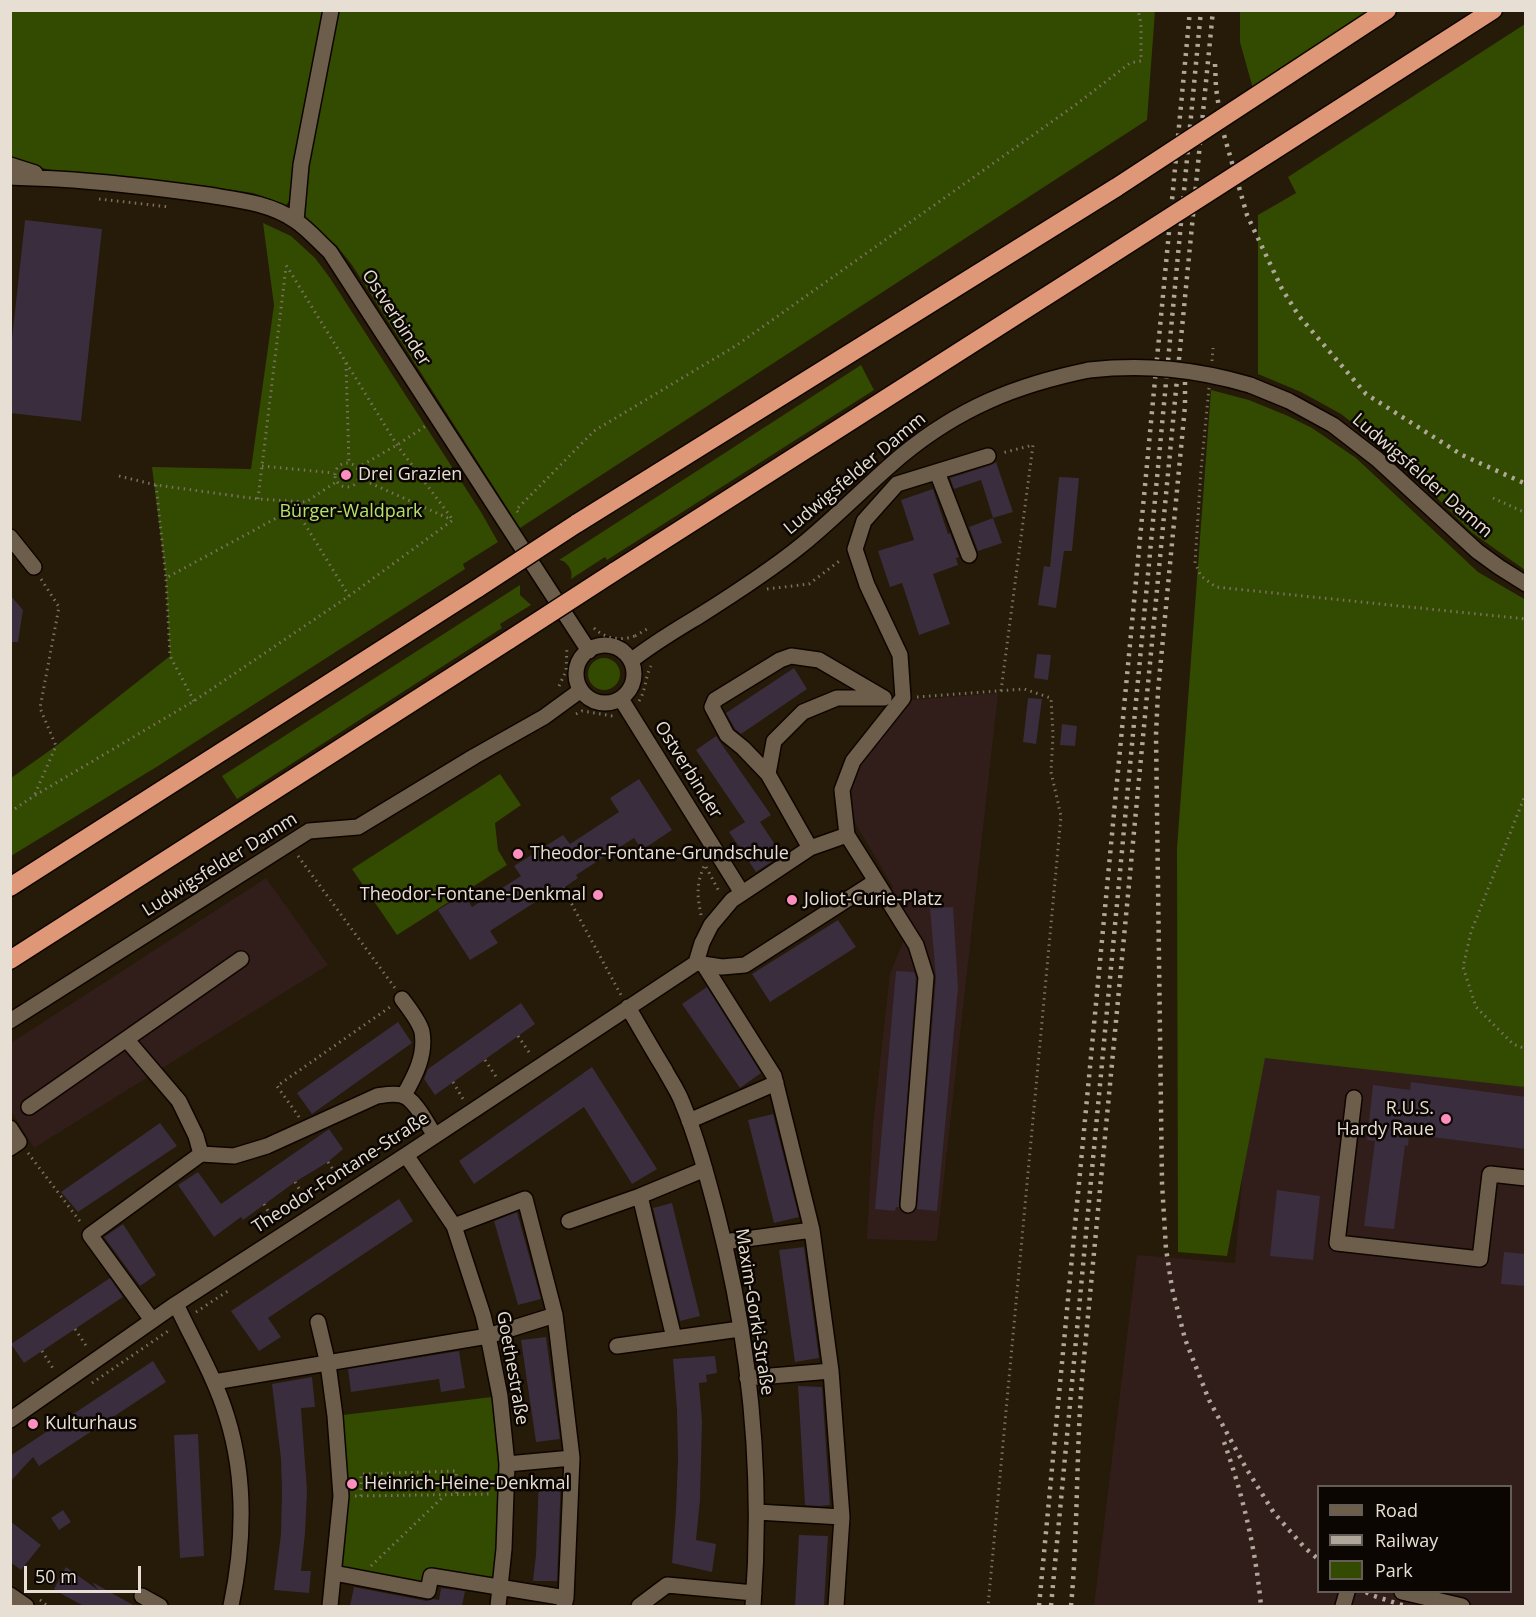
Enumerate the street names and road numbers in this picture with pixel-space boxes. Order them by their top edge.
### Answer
street label: Ostverbinder [357,266,435,370]
street label: Ludwigsfelder Damm [780,408,930,540]
street label: Ludwigsfelder Damm [1348,409,1496,543]
street label: Ostverbinder [650,717,726,823]
street label: Ludwigsfelder Damm [139,809,301,921]
street label: Theodor-Fontane-Straße [249,1108,433,1238]
street label: Maxim-Gorki-Straße [730,1227,778,1397]
street label: Goethestraße [491,1309,533,1427]

